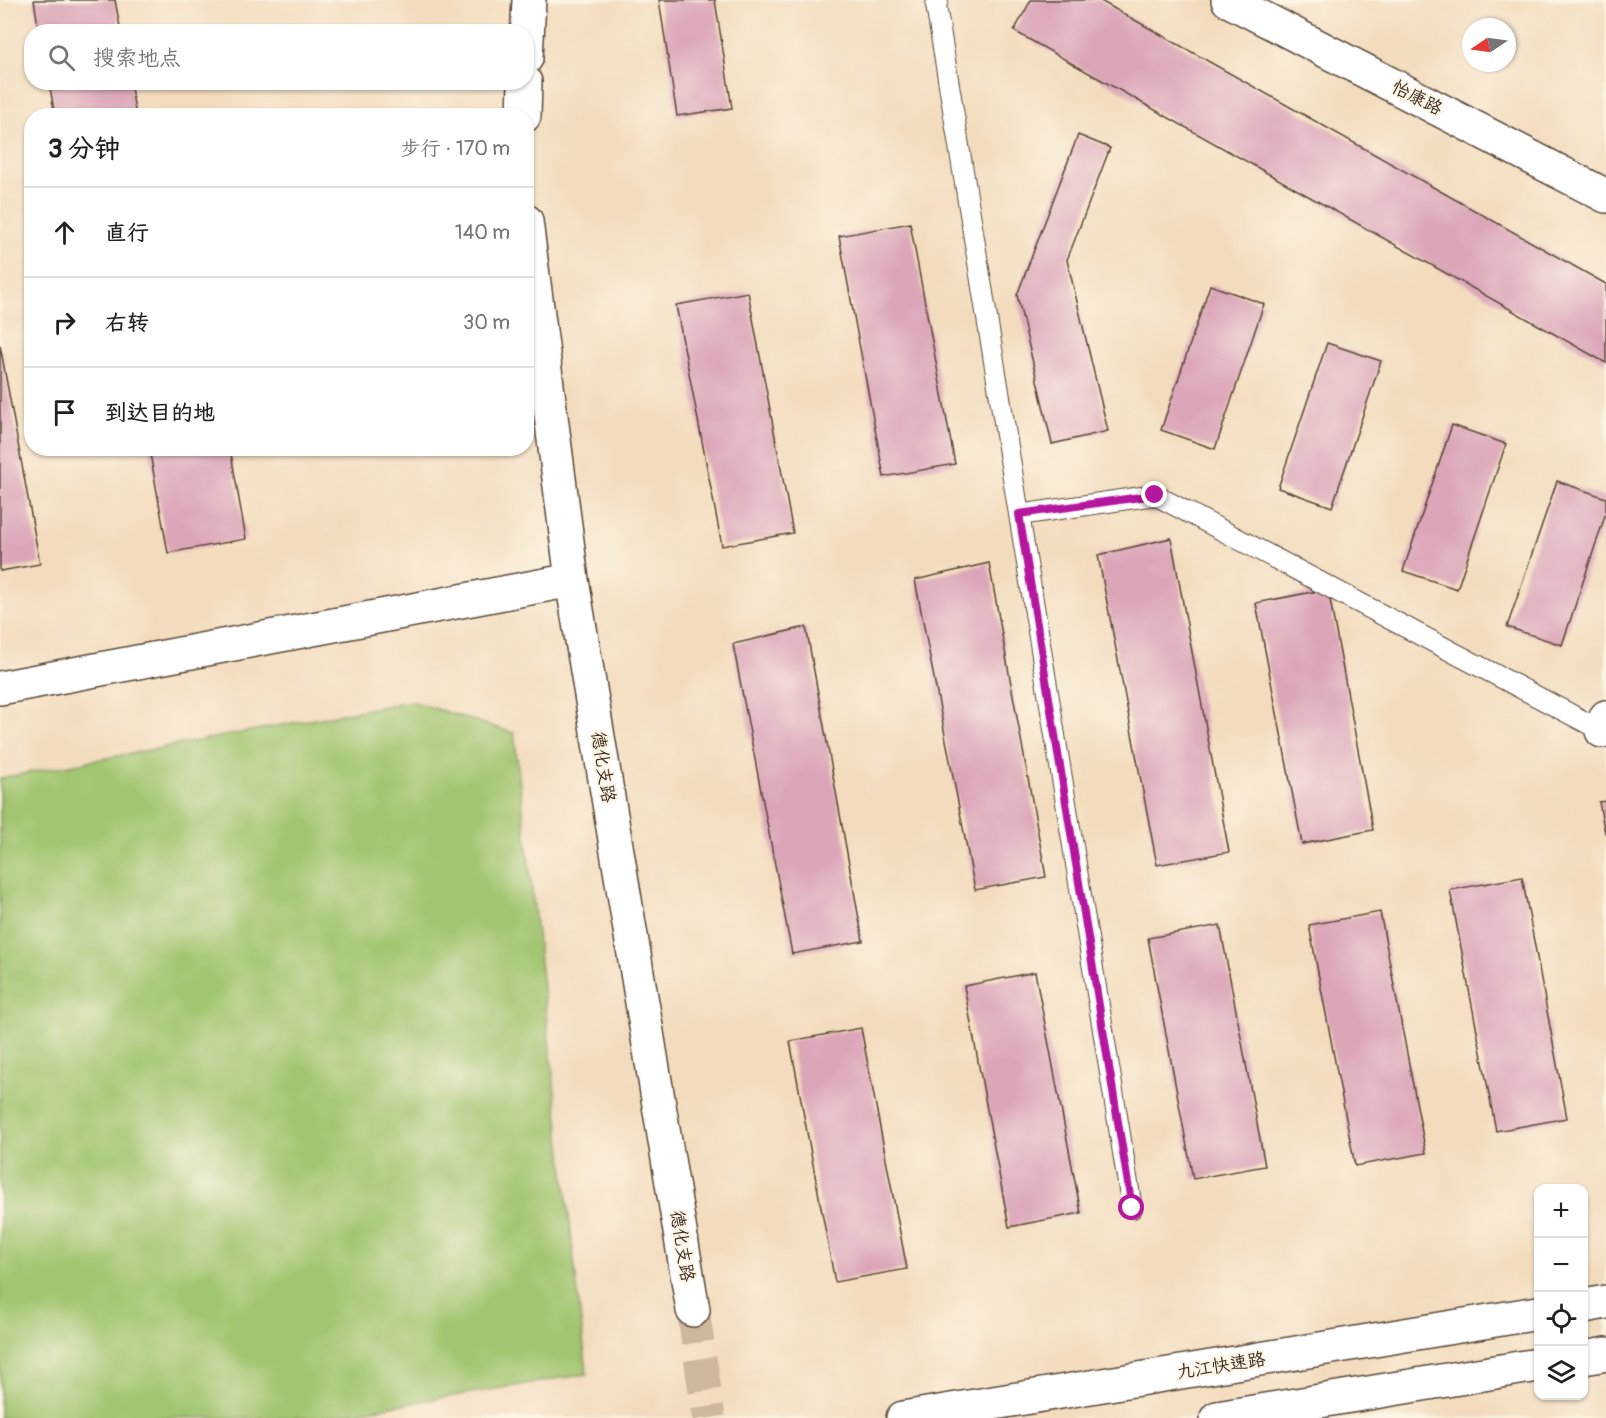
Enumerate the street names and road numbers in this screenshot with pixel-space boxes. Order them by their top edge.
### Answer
street label: 怡康路 [1388,75,1446,121]
street label: 德化支路 [586,730,620,804]
street label: 德化支路 [665,1209,699,1283]
street label: 九江快速路 [1175,1348,1267,1384]

